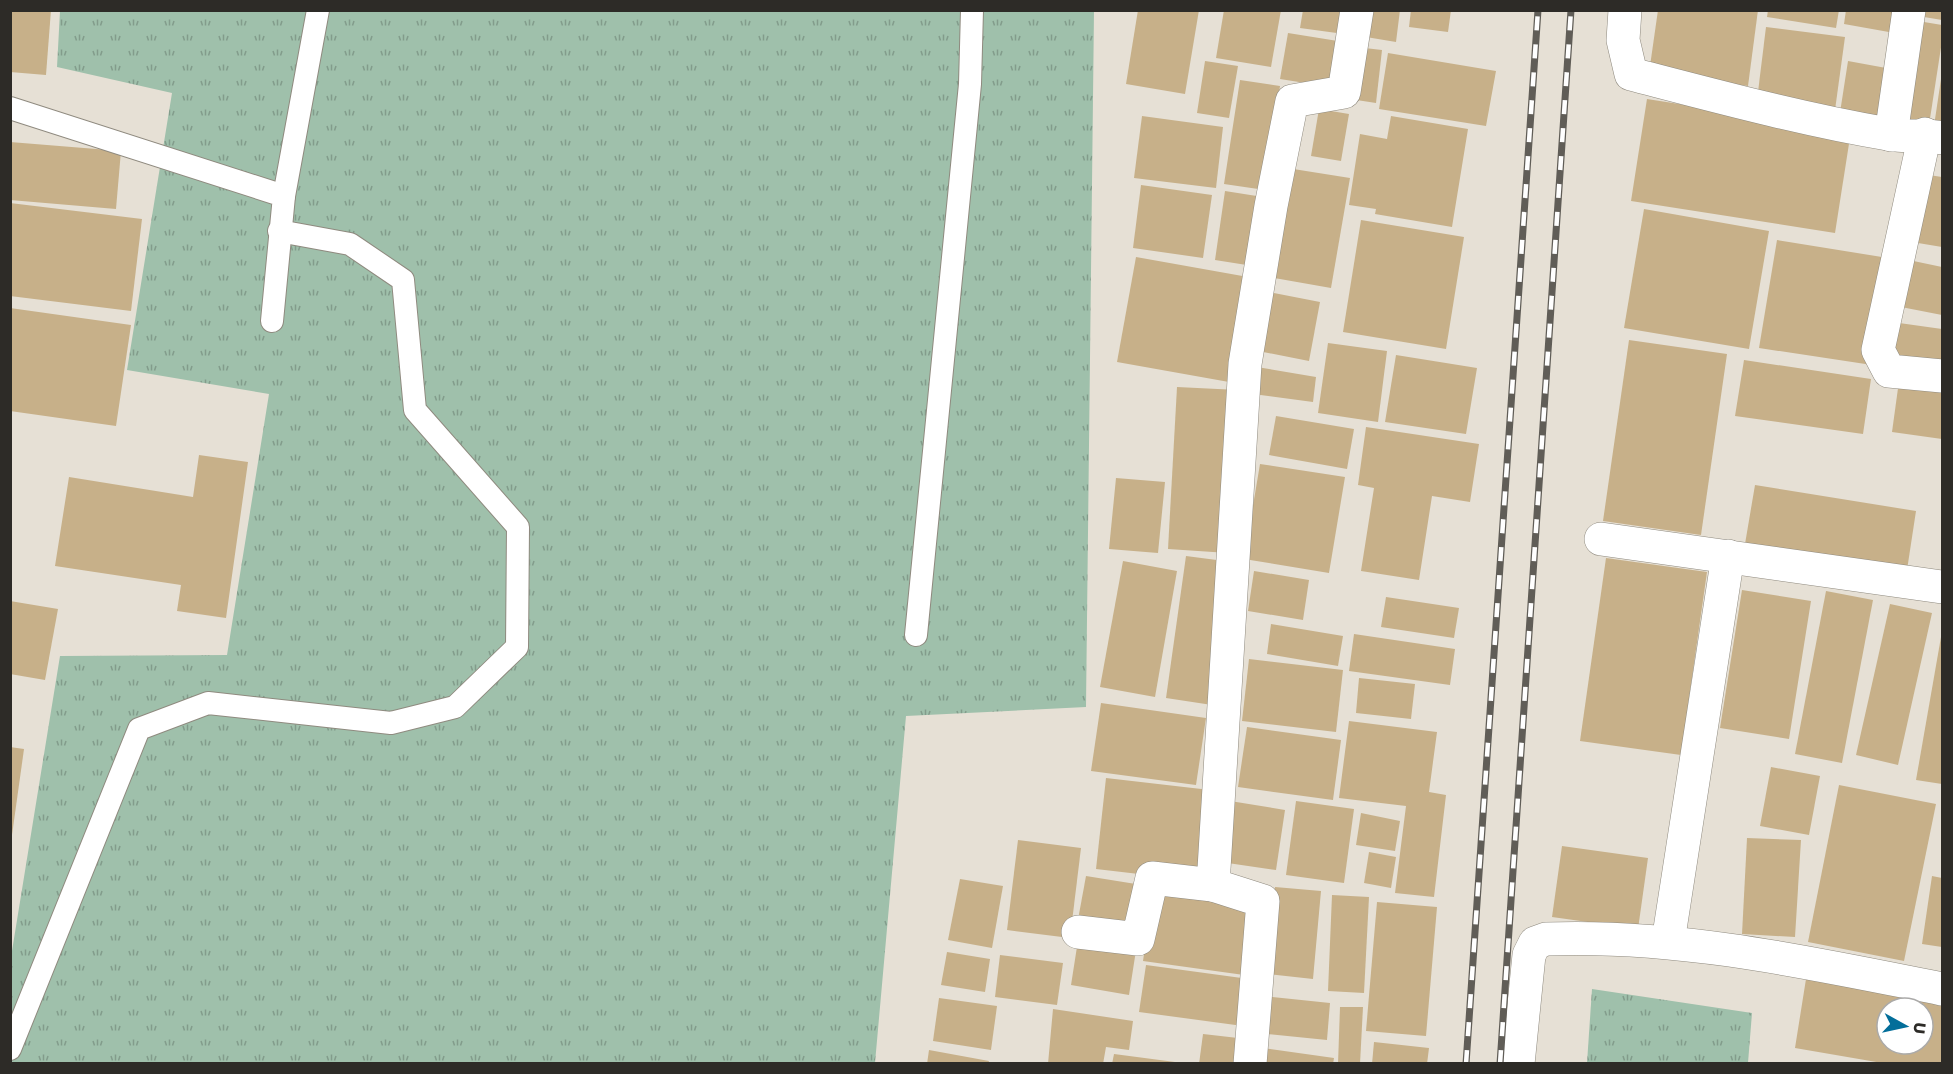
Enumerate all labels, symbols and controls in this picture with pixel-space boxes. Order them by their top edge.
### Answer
north arrow [1875,996,1935,1056]
text: U [1907,1021,1932,1035]

